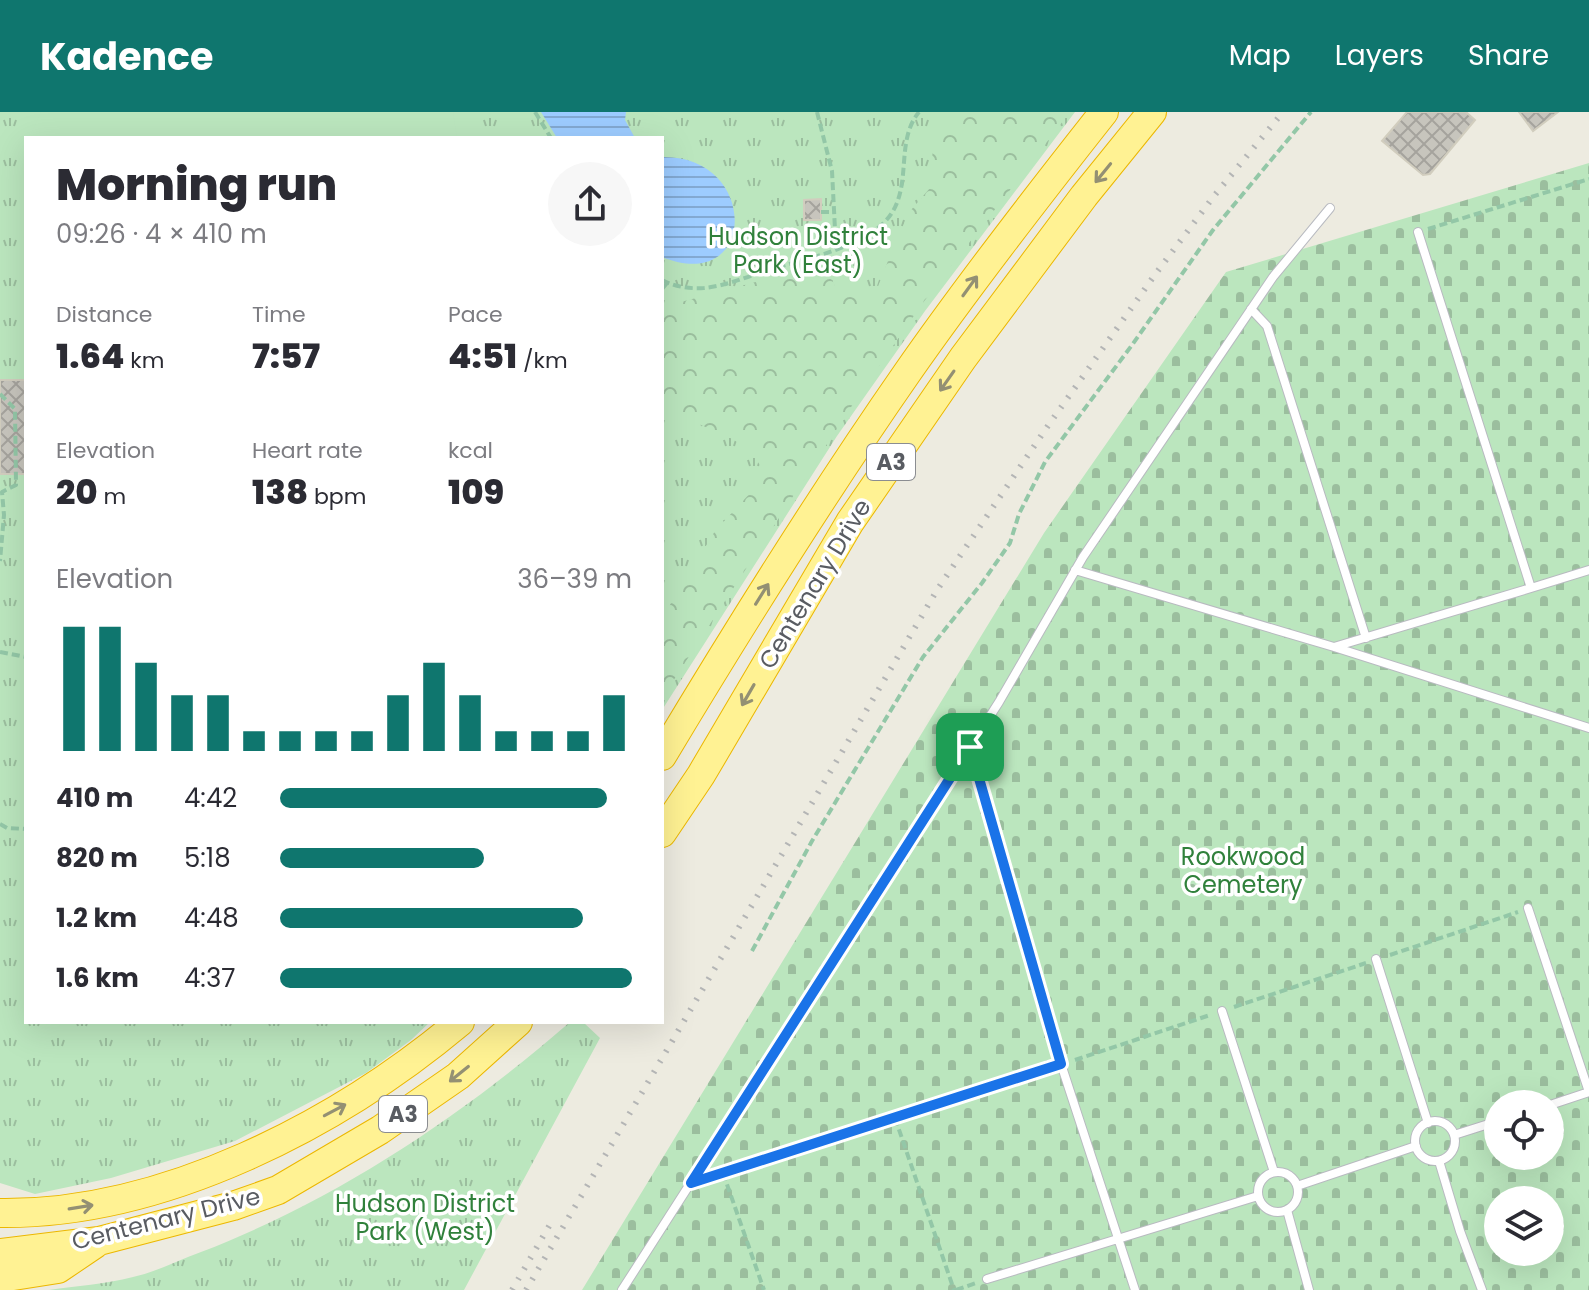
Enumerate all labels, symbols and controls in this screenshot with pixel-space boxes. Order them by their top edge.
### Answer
text: Kadence [40,30,214,83]
text: Map [1229,36,1291,75]
text: Layers [1335,36,1424,75]
text: Share [1468,36,1549,75]
text: Morning run [56,154,337,215]
button: share [548,162,632,246]
one-way arrow [1094,162,1112,183]
text: 09:26 · 4 × 410 m [56,216,267,252]
park label: Hudson District Park (East) [708,220,888,281]
one-way arrow [962,276,978,298]
text: Distance [56,299,152,330]
text: Time [252,299,306,330]
text: Pace [448,299,503,330]
text: 1.64 [56,332,124,380]
text: 7:57 [252,332,320,380]
text: 4:51 [448,332,517,380]
text: km [124,345,164,376]
text: /km [517,345,568,376]
one-way arrow [939,370,956,392]
text: Elevation [56,435,155,466]
text: Heart rate [252,435,363,466]
text: kcal [448,435,493,466]
road number: A3 [867,444,915,480]
text: 20 [56,468,98,516]
text: 138 [252,468,308,516]
text: 109 [448,468,504,516]
text: m [98,481,126,512]
text: bpm [308,481,366,512]
street label: Centenary Drive [751,493,878,675]
text: Elevation [56,561,173,597]
text: 36–39 m [517,561,632,597]
one-way arrow [753,584,770,606]
one-way arrow [740,683,756,706]
pin [936,713,1004,781]
icon: arrive [948,725,992,769]
text: 410 m [56,780,133,816]
text: 4:42 [184,780,237,816]
text: 820 m [56,840,138,876]
text: 5:18 [184,840,231,876]
park label: Rookwood Cemetery [1181,840,1305,901]
text: 1.2 km [56,900,137,936]
text: 4:48 [184,900,239,936]
text: 1.6 km [56,960,139,996]
text: 4:37 [184,960,235,996]
one-way arrow [449,1065,470,1083]
map controls [1484,1090,1564,1266]
button: locate [1484,1090,1564,1170]
road number: A3 [379,1096,427,1132]
one-way arrow [322,1102,346,1118]
street label: Centenary Drive [68,1179,264,1258]
button: layers [1484,1186,1564,1266]
park label: Hudson District Park (West) [335,1187,515,1248]
one-way arrow [68,1199,93,1214]

